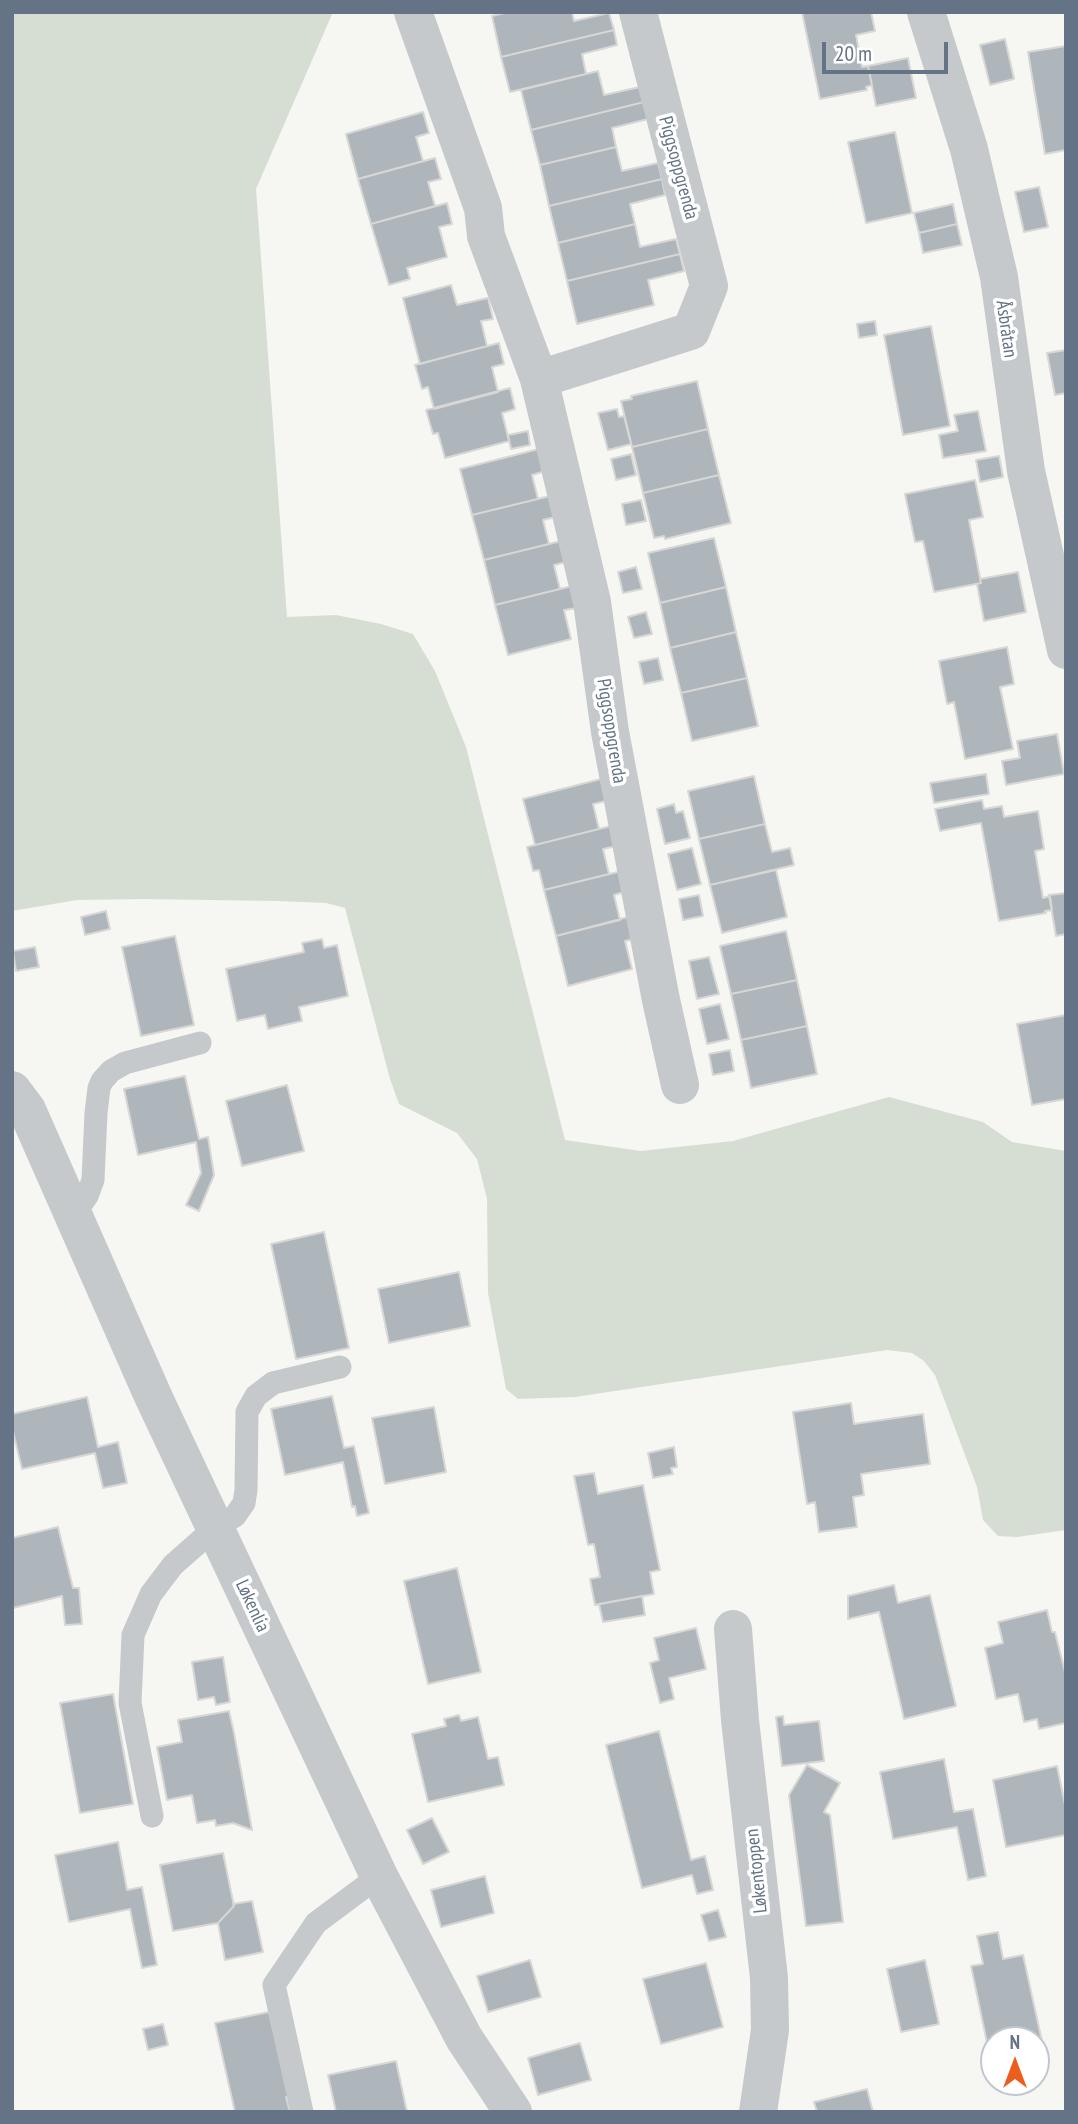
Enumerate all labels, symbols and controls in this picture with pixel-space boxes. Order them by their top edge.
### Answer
scale bar [826,28,952,72]
text: 20 m [835,40,872,67]
street label: Piggsoppgrenda [653,114,703,222]
street label: Åsbråtan [991,299,1021,359]
street label: Piggsoppgrenda [591,677,631,785]
street label: Løkenlia [230,1576,274,1636]
street label: Løkentoppen [741,1828,773,1914]
north arrow [980,2026,1050,2096]
text: N [1010,2030,1020,2054]

